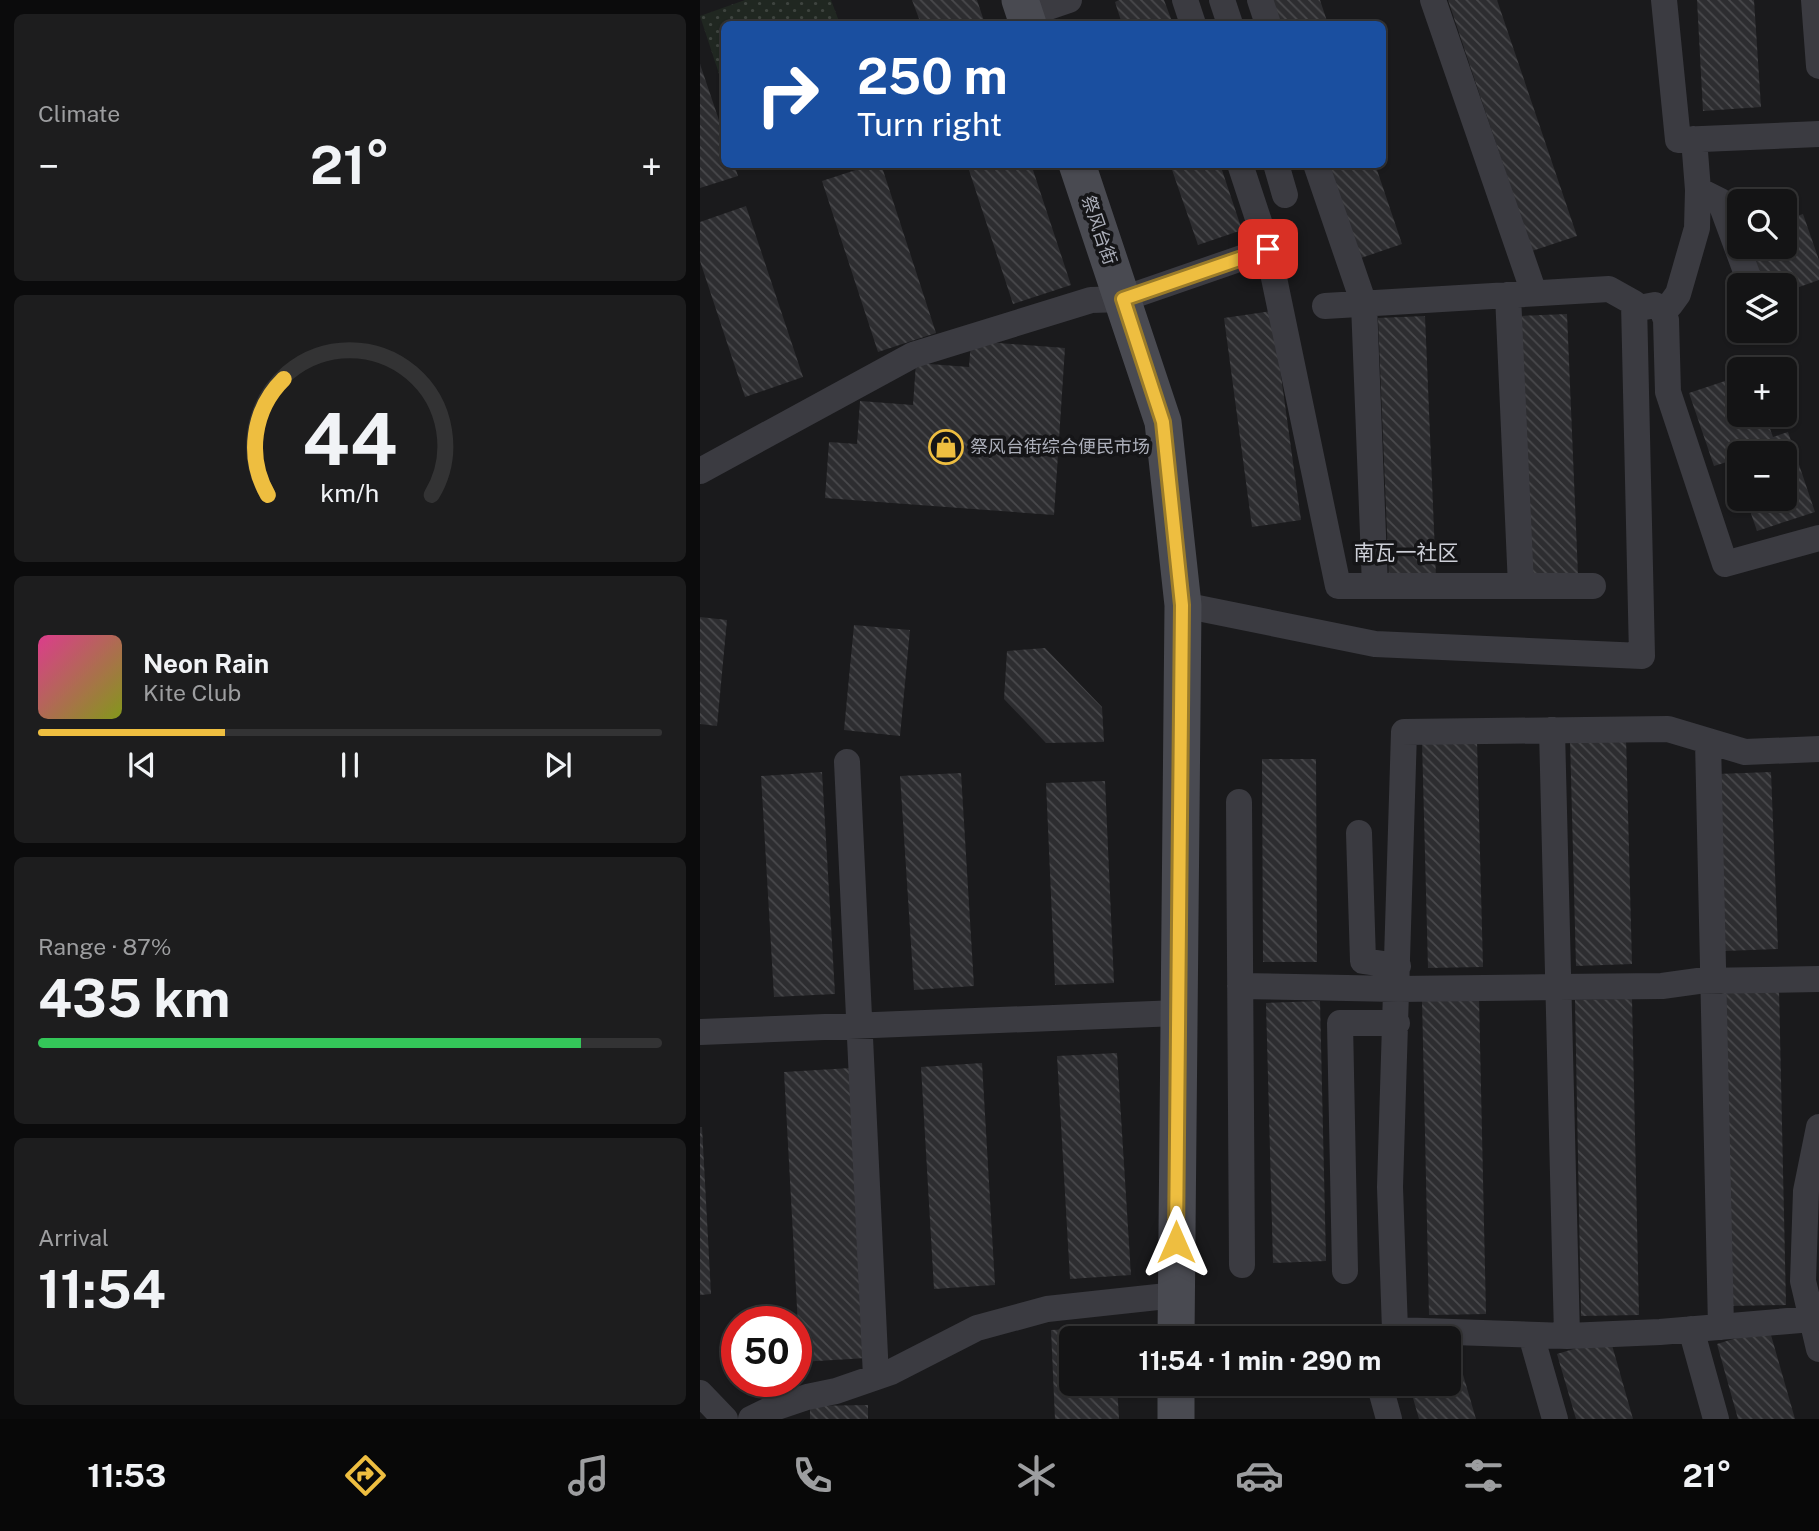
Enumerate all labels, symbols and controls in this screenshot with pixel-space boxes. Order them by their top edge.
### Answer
text: 250 m [857,47,1008,105]
icon: right [742,49,833,140]
text: Climate [38,100,120,127]
text: Turn right [857,106,1002,143]
text: 21° [310,135,390,196]
text: − [38,144,59,189]
text: + [641,144,662,189]
map controls [1727,189,1797,511]
button: search [1727,189,1797,259]
street label: 祭风台街 [1078,192,1121,267]
pin [1238,219,1298,279]
icon: arrive [1249,230,1287,268]
button: layers [1727,273,1797,343]
button: + [1727,357,1797,427]
text: 44 [302,396,398,481]
shop icon: 祭风台街综合便民市场 [927,428,965,466]
place label: 祭风台街综合便民市场 [970,436,1150,457]
button: − [1727,441,1797,511]
text: km/h [321,477,379,507]
district label: 南瓦一社区 [1354,540,1459,565]
text: Neon Rain [143,648,269,679]
text: Kite Club [143,679,241,706]
icon: previous [123,746,161,784]
icon: pause [331,746,369,784]
icon: next [539,746,577,784]
text: Range · 87% [38,933,172,960]
text: 435 km [38,968,230,1029]
position arrow [1139,1205,1213,1279]
text: Arrival [38,1224,109,1251]
text: 11:54 [38,1259,166,1320]
speed limit sign: 50 [721,1306,812,1397]
text: 11:54 · 1 min · 290 m [1139,1345,1381,1376]
icon: directions [341,1451,390,1500]
icon: music [564,1451,613,1500]
icon: phone [788,1451,837,1500]
icon: climate [1012,1451,1061,1500]
icon: car [1235,1451,1284,1500]
icon: filters [1459,1451,1508,1500]
text: 11:53 [87,1457,166,1494]
text: 21° [1682,1457,1732,1494]

